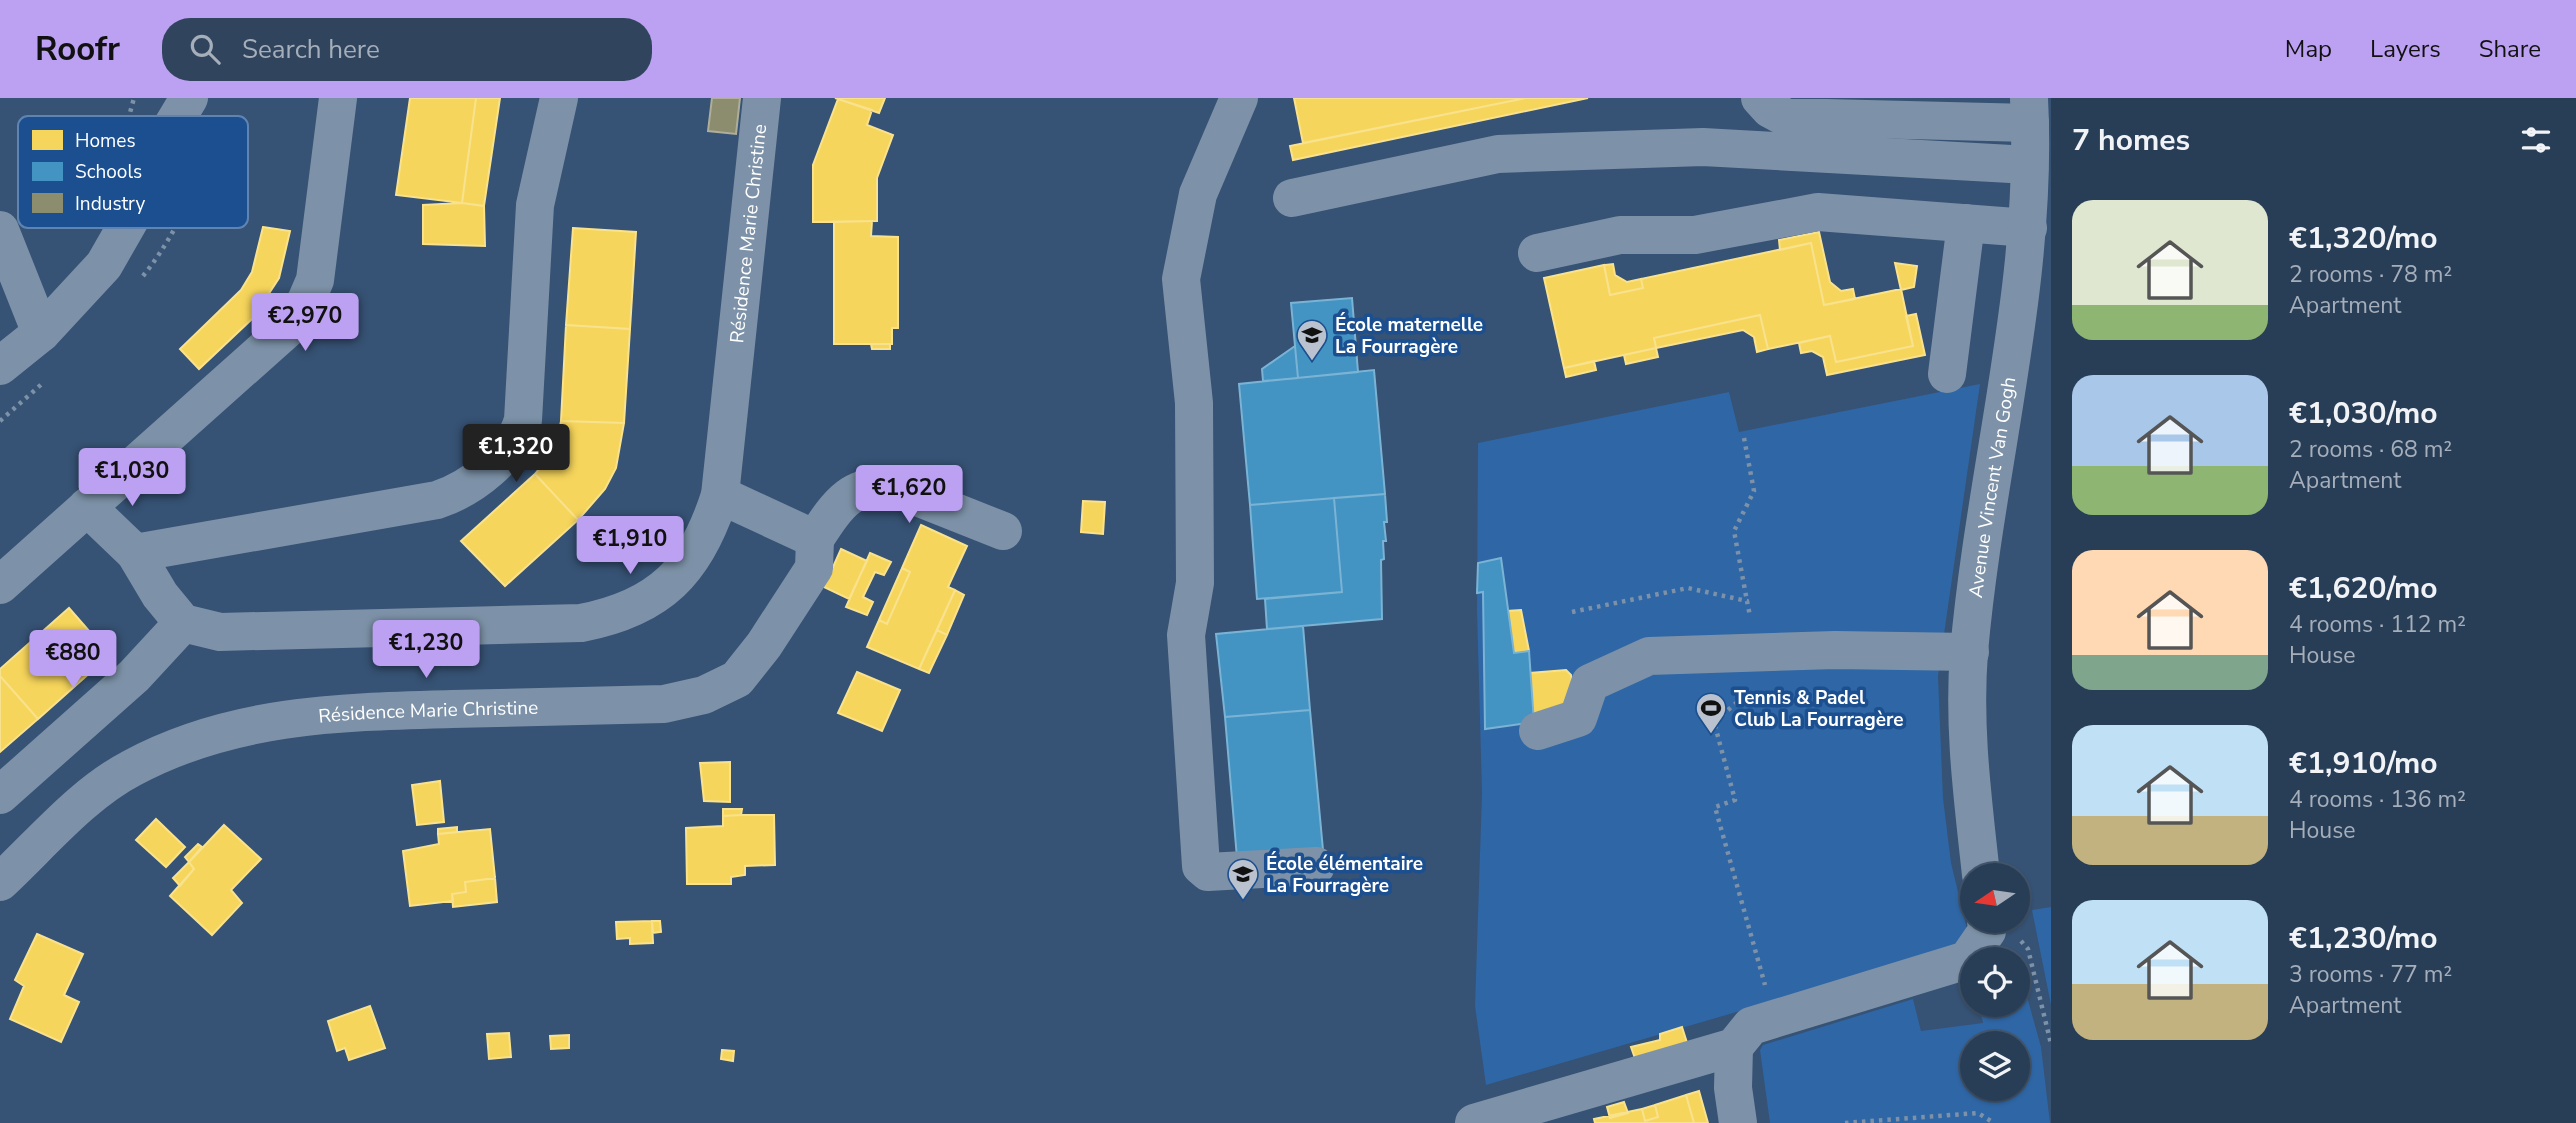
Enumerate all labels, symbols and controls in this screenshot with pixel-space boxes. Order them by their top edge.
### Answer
search box [162,18,652,81]
text: Roofr [35,27,120,72]
icon: search [186,30,224,68]
text: Search here [242,32,380,67]
text: Map [2285,33,2332,65]
text: Layers [2370,33,2441,65]
text: Share [2479,33,2541,65]
legend [18,116,248,228]
text: 7 homes [2072,120,2190,161]
icon: filters [2517,121,2555,159]
street label: Résidence Marie Christine [724,123,773,344]
text: Homes [75,128,136,154]
text: Schools [75,159,142,185]
text: Industry [75,191,145,217]
text: €1,320/mo [2289,218,2438,259]
icon: home [2128,228,2212,312]
text: 2 rooms · 78 m² [2289,259,2452,290]
text: Apartment [2289,290,2401,321]
pin: €2,970 [248,294,362,353]
text: €2,970 [268,300,342,331]
place label: École maternelle La Fourragère [1335,312,1483,360]
school or university icon: École maternelle La Fourragère [1295,318,1329,362]
street label: Avenue Vincent Van Gogh [1963,375,2022,599]
text: €1,030/mo [2289,393,2438,434]
icon: home [2128,403,2212,487]
pin: €1,320 [459,424,573,484]
text: €1,320 [479,431,553,462]
text: 2 rooms · 68 m² [2289,434,2452,465]
pin: €1,030 [75,448,189,508]
text: €1,030 [95,455,169,486]
text: Apartment [2289,465,2401,496]
pin: €1,620 [852,466,966,525]
text: €1,620 [872,472,946,503]
pin: €1,910 [573,517,687,576]
text: €1,910 [593,523,667,554]
text: €1,620/mo [2289,568,2438,609]
icon: home [2128,578,2212,662]
text: 4 rooms · 112 m² [2289,609,2466,640]
pin: €1,230 [369,620,483,680]
text: €1,230 [389,627,463,658]
pin: €880 [32,630,114,690]
text: €880 [45,637,101,668]
text: House [2289,640,2356,671]
place label: Tennis & Padel Club La Fourragère [1734,685,1904,733]
sports icon: Tennis & Padel Club La Fourragère [1694,691,1728,735]
street label: Résidence Marie Christine [317,695,539,730]
text: €1,910/mo [2289,743,2438,784]
icon: home [2128,753,2212,837]
text: 4 rooms · 136 m² [2289,784,2466,815]
text: House [2289,815,2356,846]
place label: École élémentaire La Fourragère [1266,851,1423,899]
school or university icon: École élémentaire La Fourragère [1226,857,1260,901]
north arrow [1960,863,2030,933]
map controls [1960,863,2030,1101]
text: €1,230/mo [2289,918,2438,959]
icon: home [2128,928,2212,1012]
button: locate [1960,947,2030,1017]
text: 3 rooms · 77 m² [2289,959,2452,990]
text: Apartment [2289,990,2401,1021]
button: layers [1960,1031,2030,1101]

